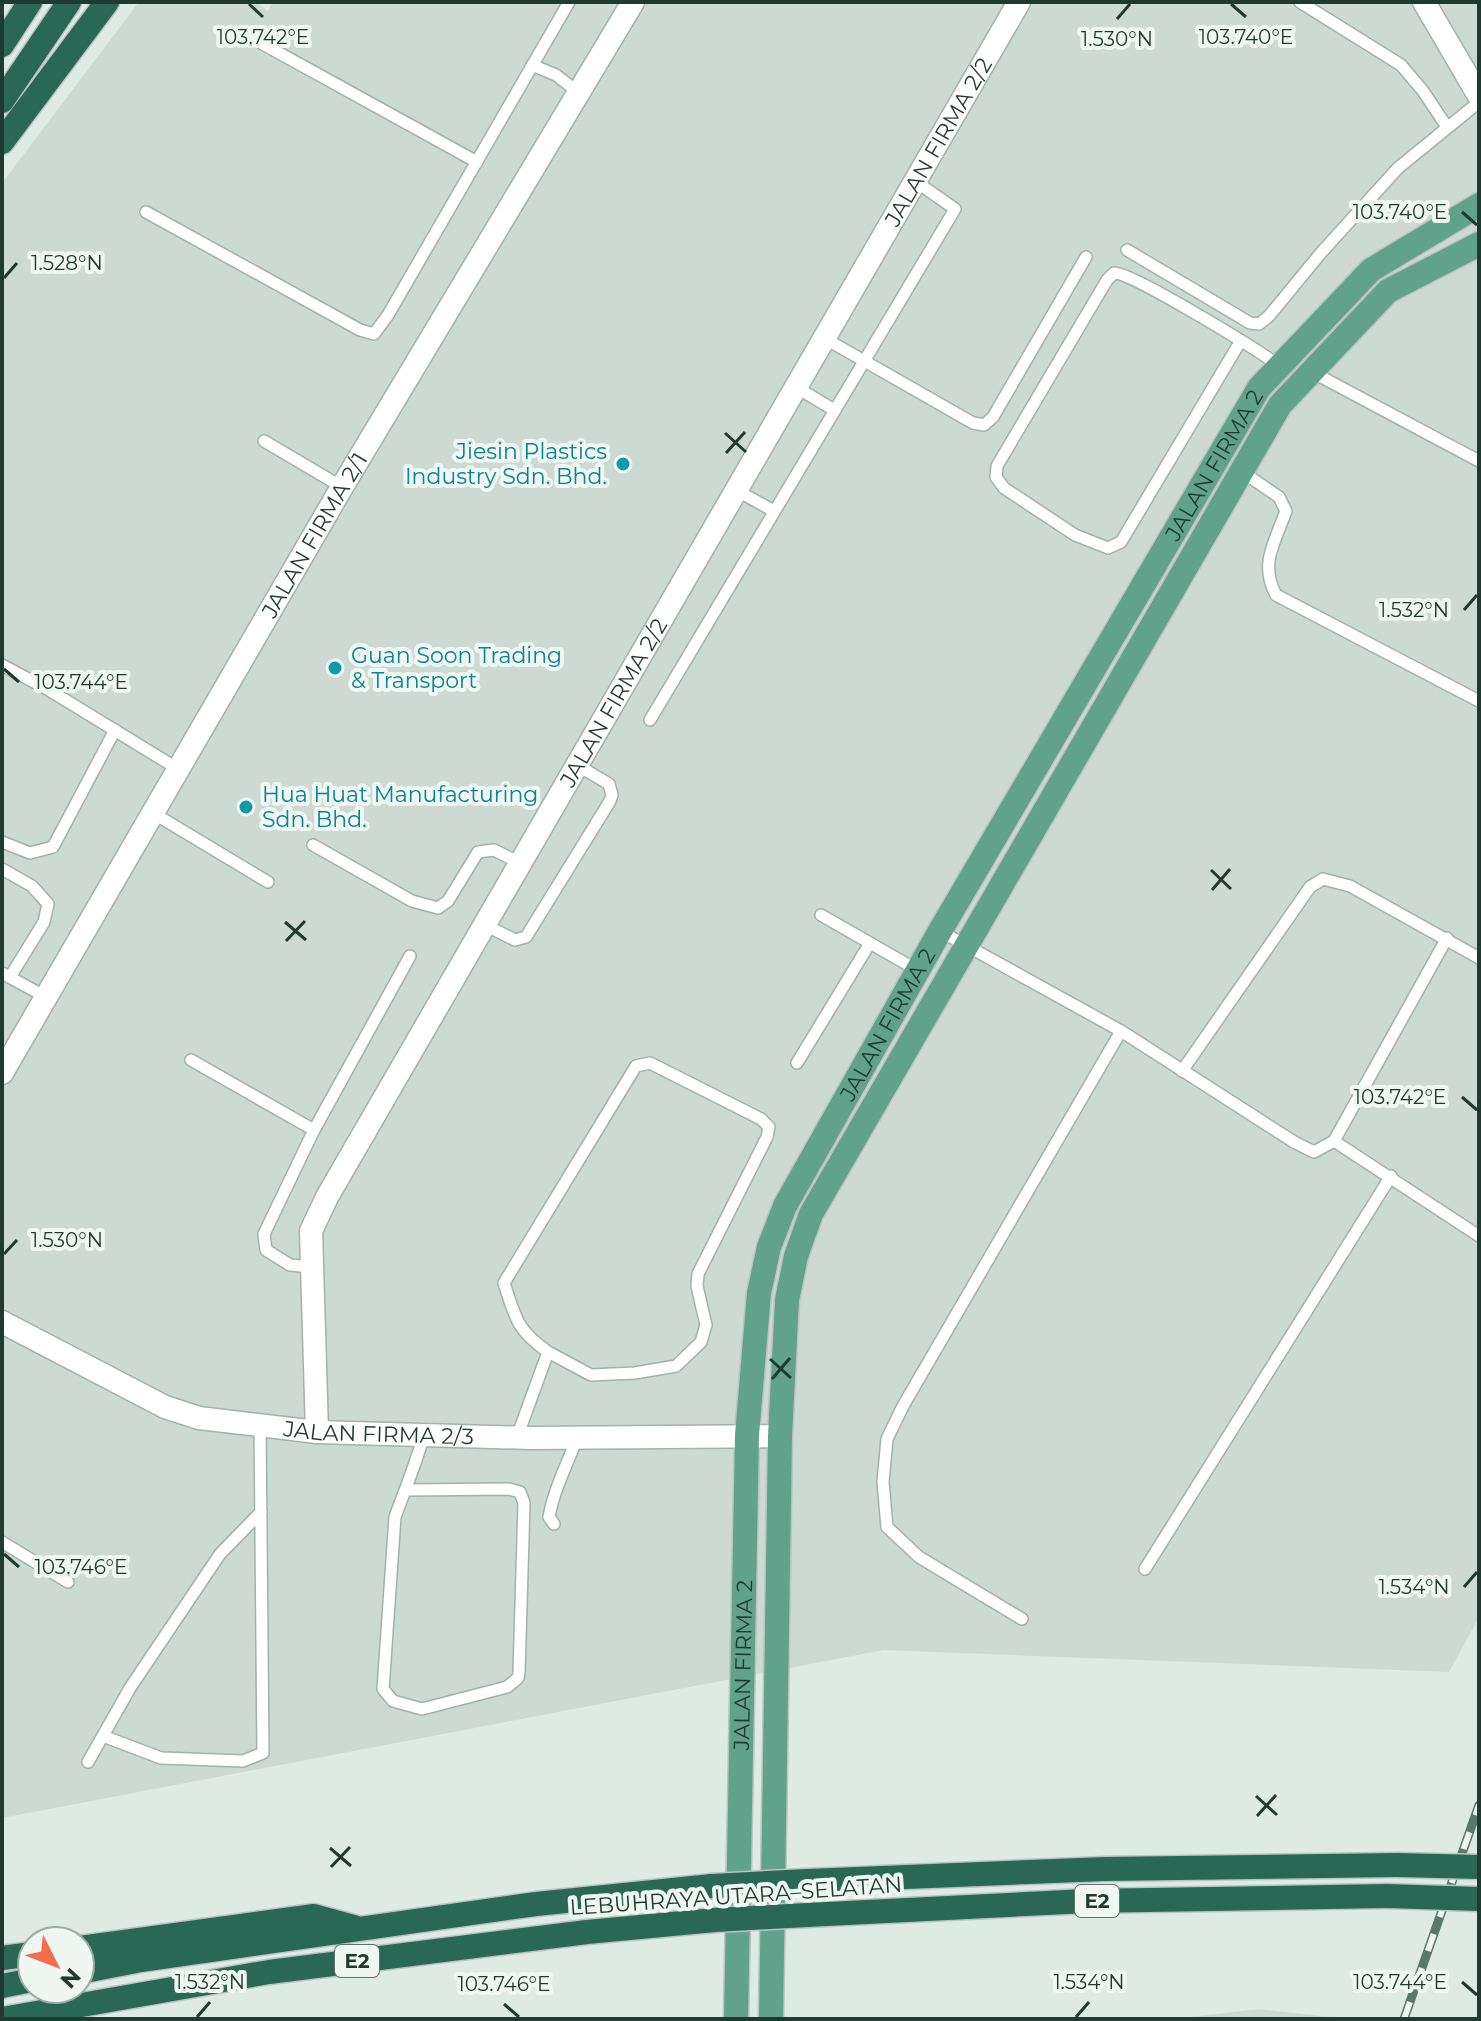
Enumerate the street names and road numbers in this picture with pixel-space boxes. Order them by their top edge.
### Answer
street label: JALAN FIRMA 2/2 [878,53,997,232]
street label: JALAN FIRMA 2 [1159,385,1269,546]
street label: JALAN FIRMA 2/1 [255,448,373,623]
street label: JALAN FIRMA 2/2 [553,613,673,793]
street label: JALAN FIRMA 2 [833,944,941,1106]
street label: JALAN FIRMA 2/3 [281,1415,474,1450]
street label: JALAN FIRMA 2 [728,1580,758,1752]
street label: LEBUHRAYA UTARA–SELATAN [569,1871,903,1921]
road number: E2 [1075,1885,1119,1917]
road number: E2 [335,1945,379,1977]

